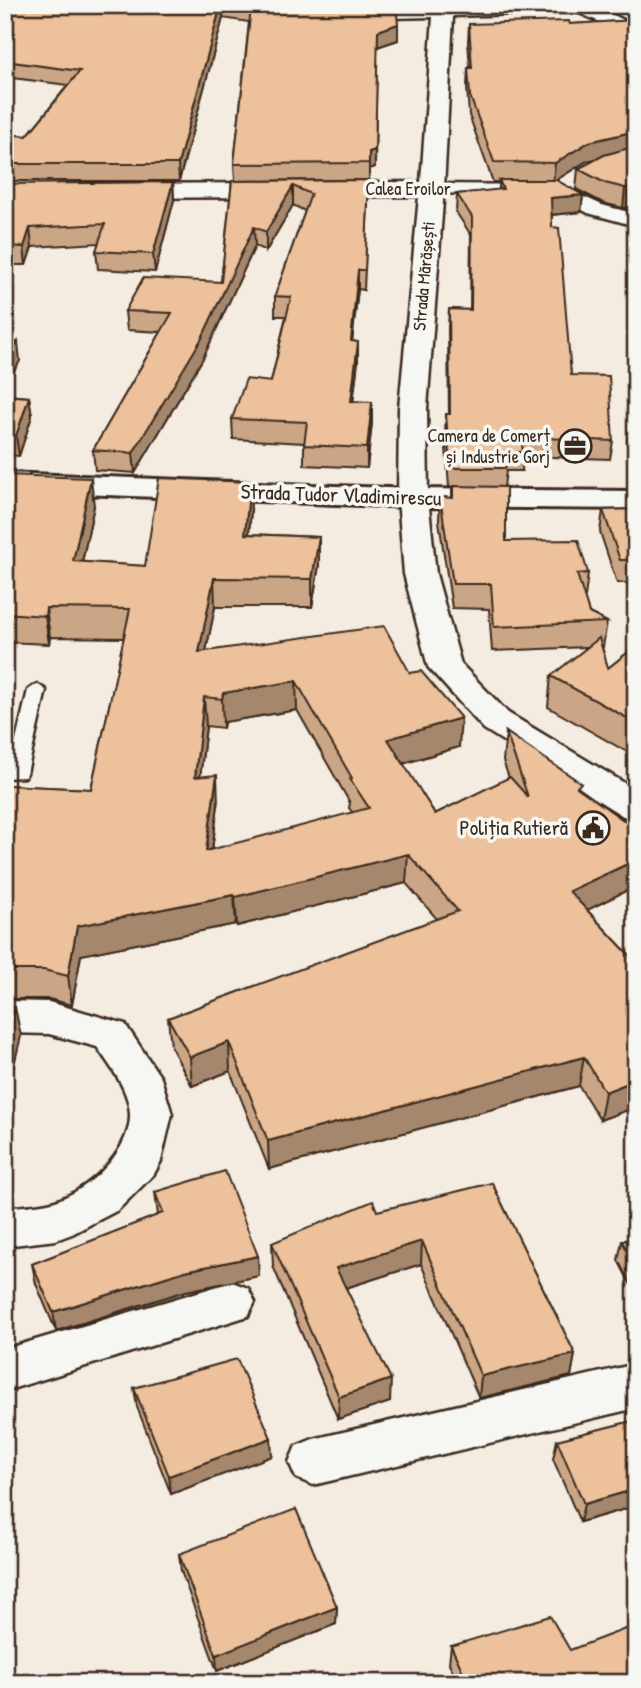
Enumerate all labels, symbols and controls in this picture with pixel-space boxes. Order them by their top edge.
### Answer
street label: Calea Eroilor [365,176,451,201]
street label: Strada Mărășești [406,220,441,332]
place label: Camera de Comerț și Industrie Gorj [428,423,551,469]
office icon: Camera de Comerț și Industrie Gorj [556,427,594,465]
street label: Strada Tudor Vladimirescu [240,477,442,513]
public building icon: Poliția Rutieră [574,809,612,847]
place label: Poliția Rutieră [460,813,568,842]

